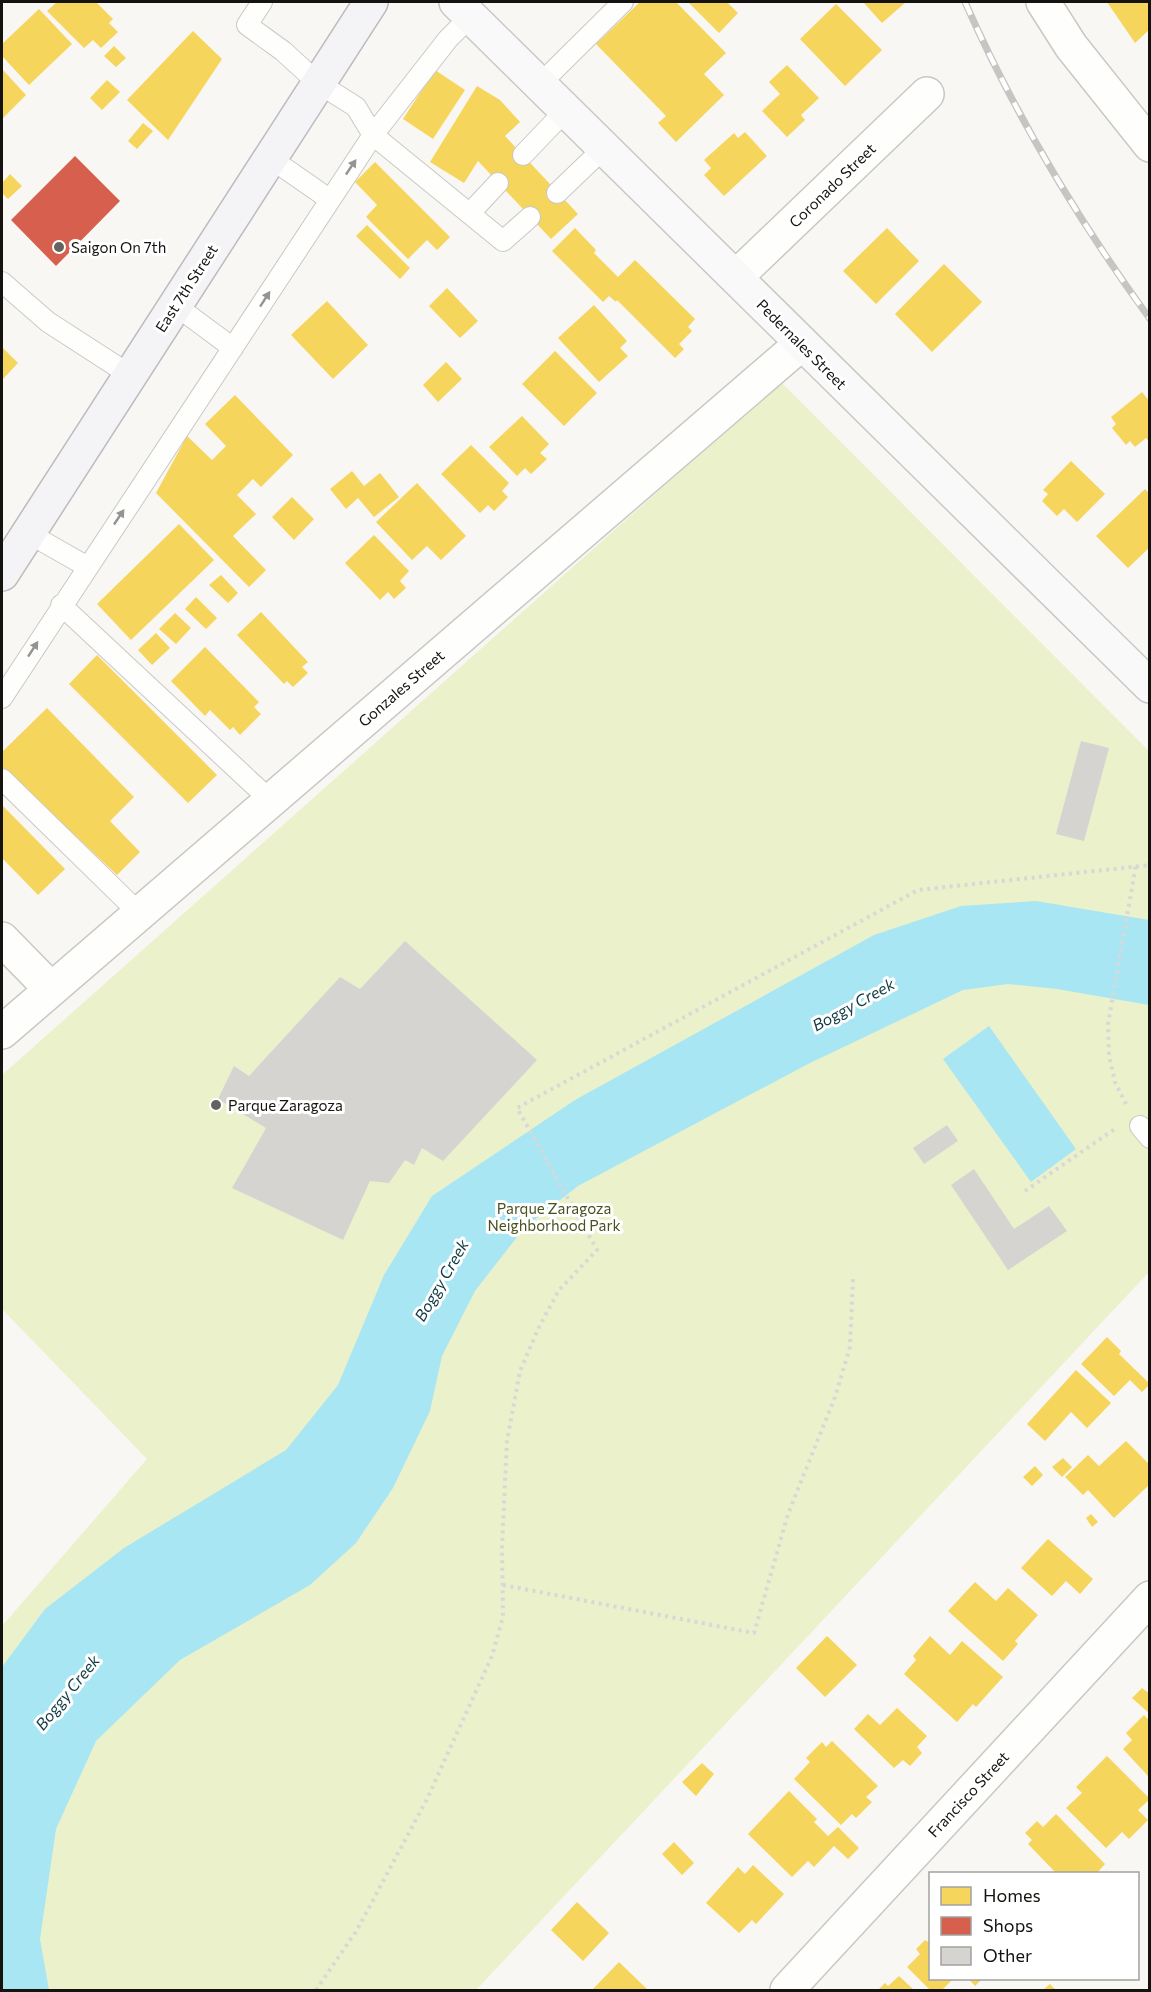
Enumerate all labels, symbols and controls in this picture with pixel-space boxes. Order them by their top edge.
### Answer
street label: Coronado Street [785,139,879,231]
one-way arrow [345,159,356,175]
place label: Saigon On 7th [71,238,166,256]
marker: Saigon On 7th [52,240,66,254]
street label: East 7th Street [151,241,221,335]
one-way arrow [259,290,270,307]
street label: Pedernales Street [753,295,851,393]
one-way arrow [113,510,125,526]
one-way arrow [27,641,39,657]
street label: Gonzales Street [354,646,448,730]
water label: Boggy Creek [809,973,898,1034]
place label: Parque Zaragoza [228,1096,343,1114]
marker: Parque Zaragoza [209,1098,223,1112]
park label: Parque Zaragoza Neighborhood Park [487,1199,621,1234]
water label: Boggy Creek [410,1235,472,1324]
water label: Boggy Creek [31,1650,103,1733]
street label: Francisco Street [924,1747,1012,1841]
legend [929,1872,1139,1980]
text: Homes [983,1884,1041,1906]
text: Shops [983,1914,1033,1936]
text: Other [983,1944,1032,1966]

